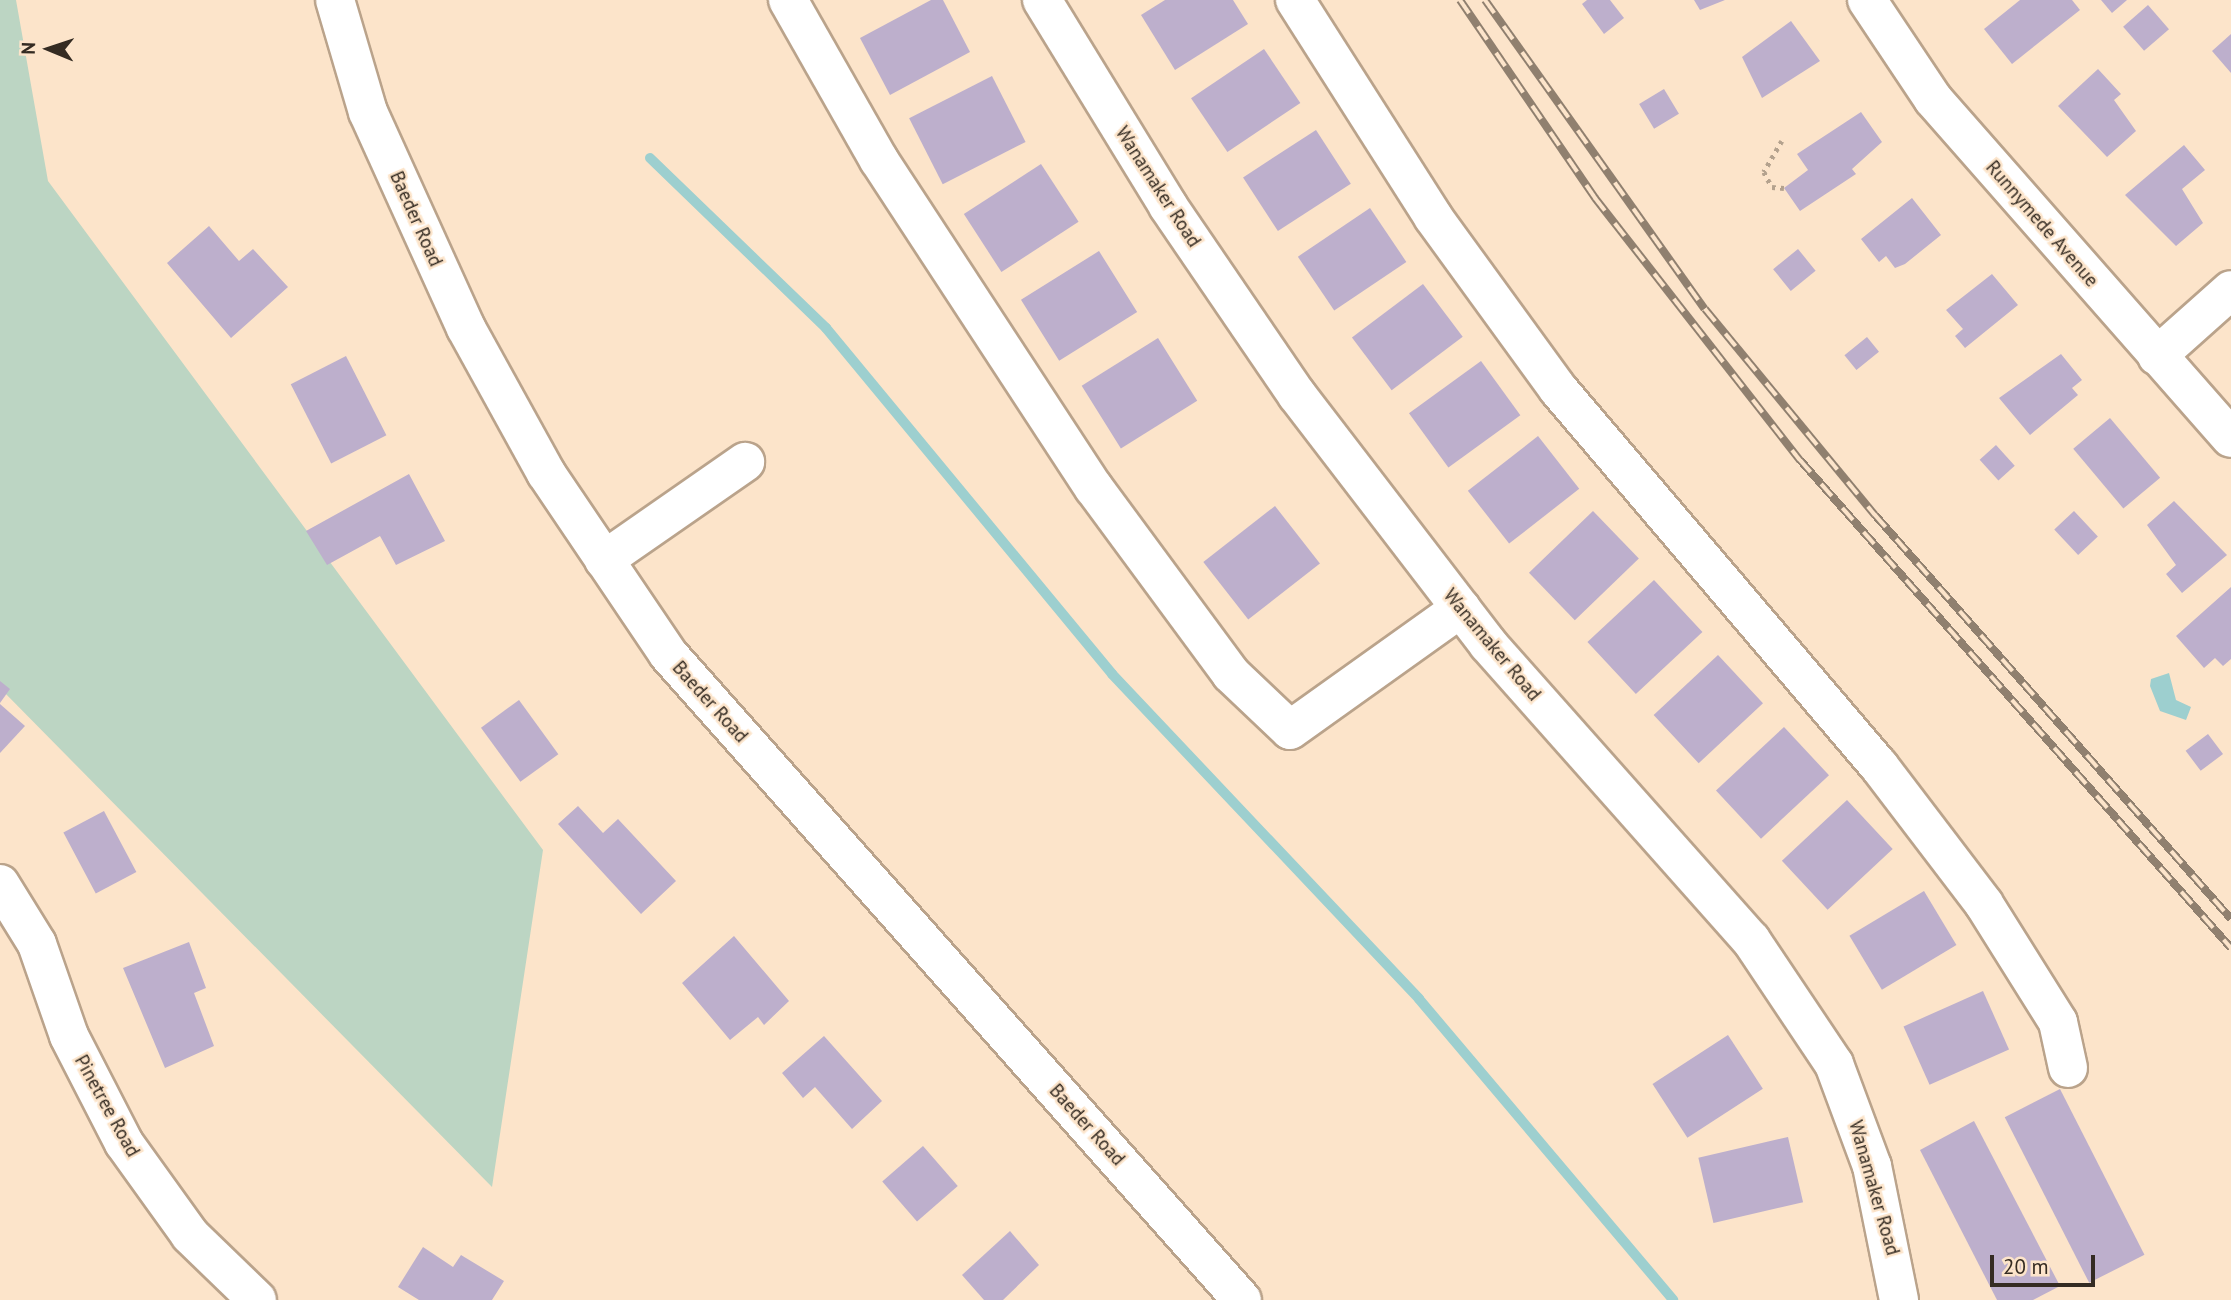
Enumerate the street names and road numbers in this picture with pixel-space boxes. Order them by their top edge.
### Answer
street label: Wanamaker Road [1110,122,1206,252]
street label: Runnymede Avenue [1981,156,2103,292]
street label: Baeder Road [385,168,447,270]
street label: Wanamaker Road [1438,584,1546,706]
street label: Baeder Road [667,657,753,747]
street label: Pinetree Road [70,1051,144,1161]
street label: Baeder Road [1044,1080,1130,1170]
street label: Wanamaker Road [1844,1118,1904,1258]

